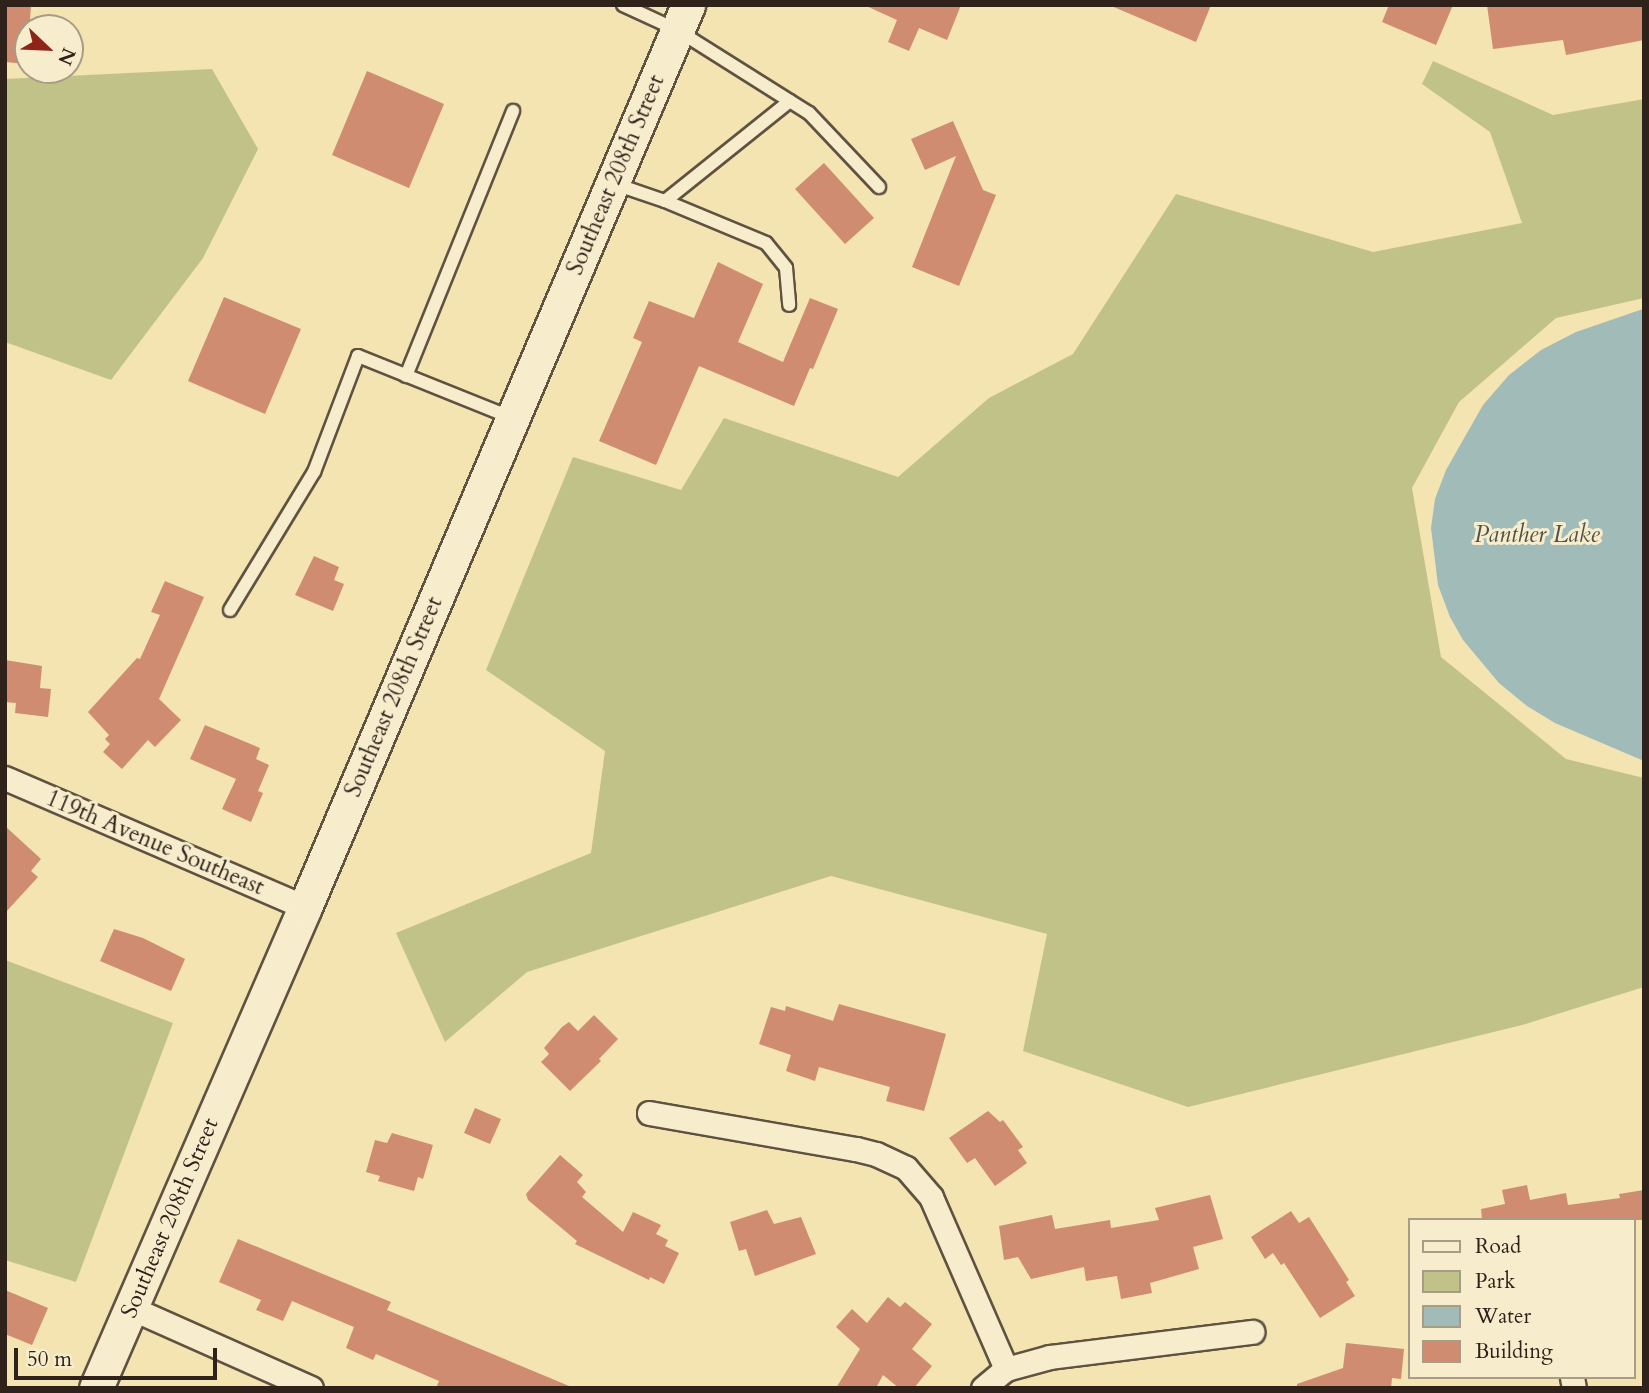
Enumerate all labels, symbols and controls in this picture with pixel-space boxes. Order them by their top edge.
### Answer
north arrow [14,14,84,84]
text: N [51,44,82,69]
street label: Southeast 208th Street [561,71,671,279]
water label: Panther Lake [1474,521,1600,549]
street label: Southeast 208th Street [339,593,449,801]
street label: 119th Avenue Southeast [42,785,268,901]
street label: Southeast 208th Street [115,1114,225,1322]
legend [1408,1218,1635,1379]
text: Road [1475,1232,1521,1261]
text: Park [1475,1267,1515,1296]
text: Water [1475,1302,1531,1331]
scale bar [18,1334,220,1378]
text: Building [1475,1337,1553,1366]
text: 50 m [27,1345,72,1374]

